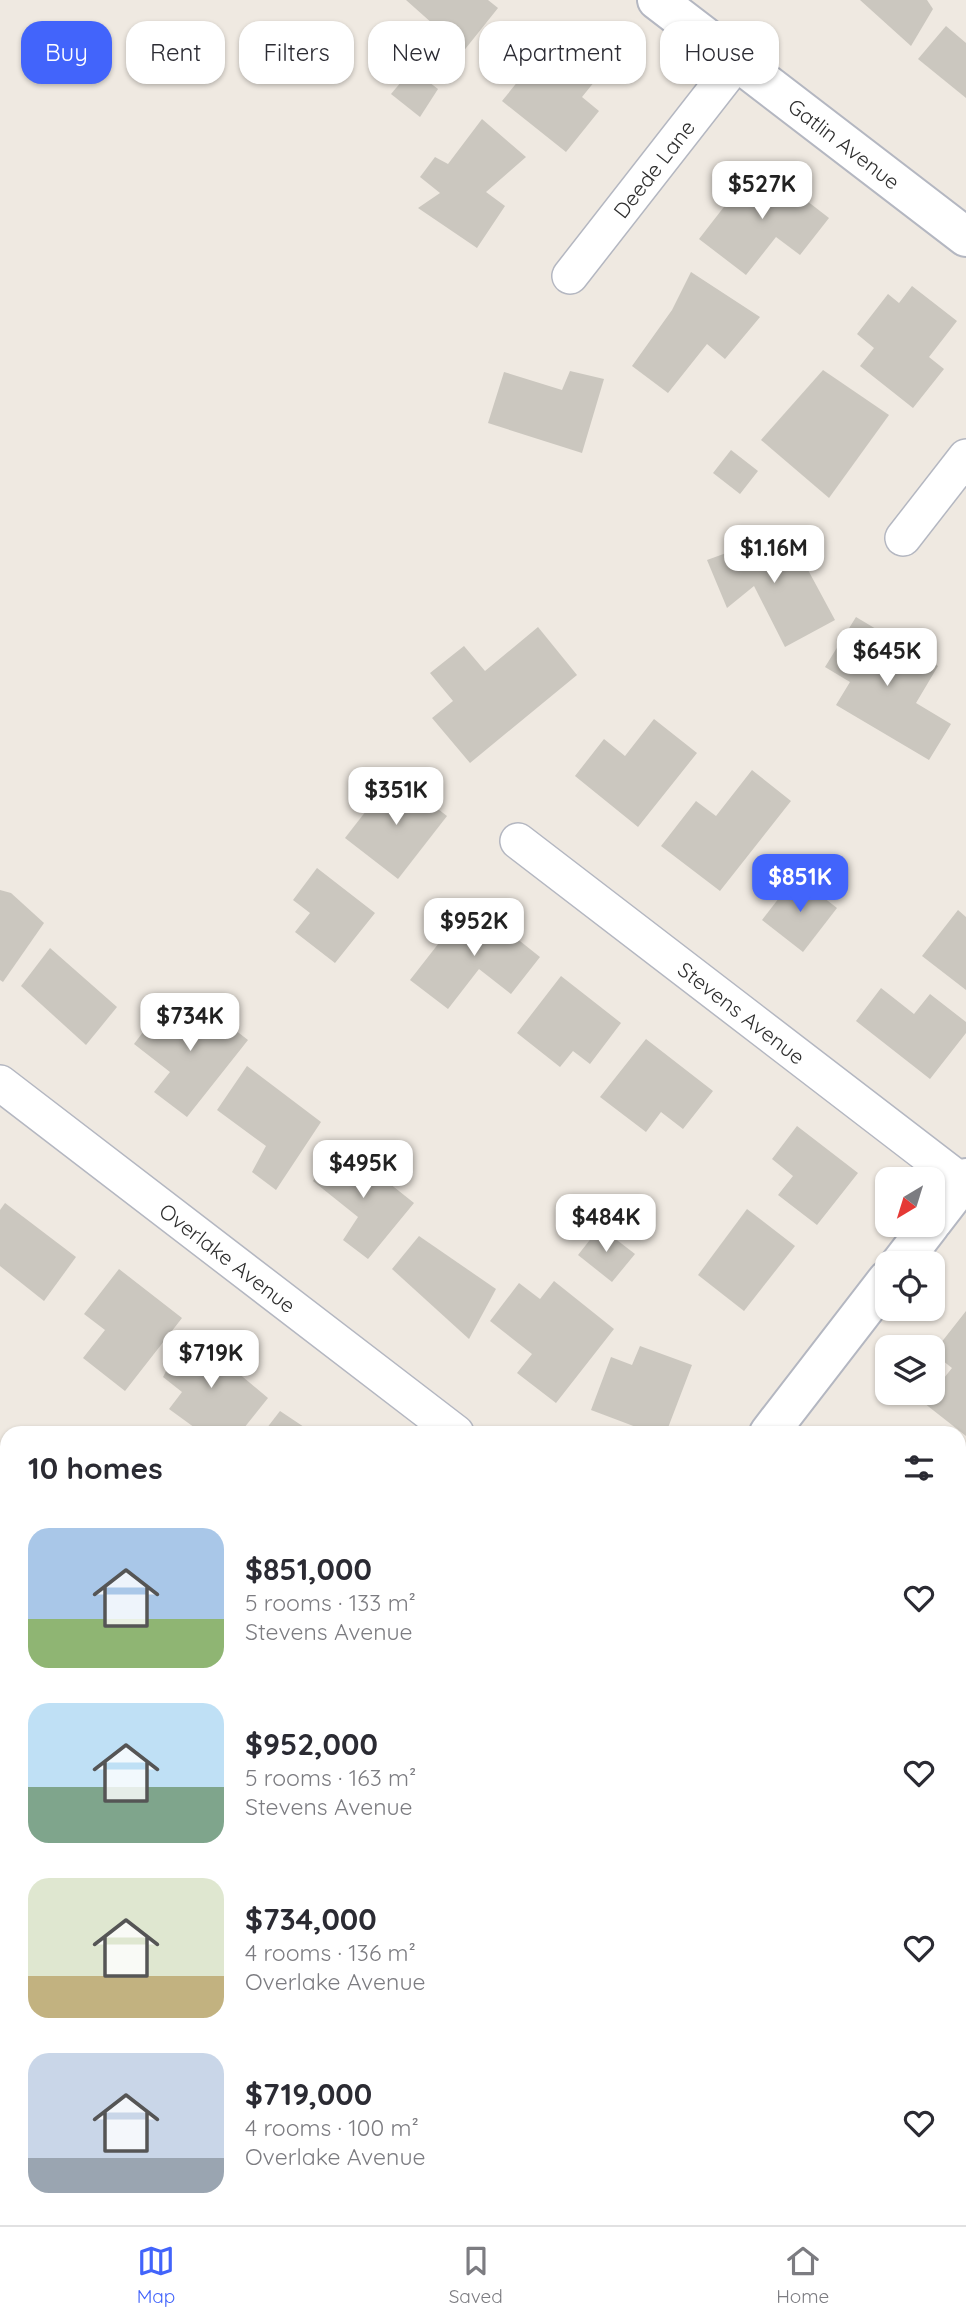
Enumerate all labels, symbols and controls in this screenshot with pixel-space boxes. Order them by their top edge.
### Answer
chip: Buy [21,21,112,84]
chip: Rent [126,21,225,84]
chip: Filters [239,21,354,84]
chip: New [368,21,465,84]
chip: Apartment [479,21,646,84]
chip: House [660,21,779,84]
street label: Gatlin Avenue [783,93,905,195]
street label: Deede Lane [607,115,700,223]
pin: $527K [713,162,811,221]
text: $527K [728,169,796,198]
pin: $1.16M [717,526,831,585]
text: $1.16M [740,533,808,562]
pin: $645K [838,628,936,688]
text: $645K [853,636,921,665]
pin: $351K [347,768,445,827]
text: $351K [364,775,428,804]
pin: $851K [751,855,849,914]
text: $851K [768,862,832,891]
pin: $952K [425,898,523,958]
text: $952K [440,906,508,935]
street label: Stevens Avenue [673,956,810,1070]
pin: $734K [141,993,239,1053]
text: $734K [156,1001,224,1030]
pin: $495K [314,1140,412,1200]
text: $495K [329,1148,397,1177]
north arrow [875,1167,945,1237]
map controls [875,1167,945,1405]
pin: $484K [557,1194,655,1254]
street label: Overlake Avenue [154,1197,301,1318]
text: $484K [572,1202,640,1231]
button: locate [875,1251,945,1321]
pin: $719K [162,1330,260,1390]
button: layers [875,1335,945,1405]
text: $719K [179,1338,243,1367]
text: 10 homes [28,1449,163,1487]
icon: filters [900,1449,938,1487]
text: $851,000 [245,1550,372,1588]
icon: home [84,1556,168,1640]
icon: heart [900,1579,938,1617]
text: 5 rooms · 133 m² [245,1588,416,1617]
text: Stevens Avenue [245,1617,413,1646]
text: $952,000 [245,1725,378,1763]
icon: home [84,1731,168,1815]
icon: heart [900,1754,938,1792]
text: 5 rooms · 163 m² [245,1763,416,1792]
text: Stevens Avenue [245,1792,413,1821]
text: $734,000 [245,1900,377,1938]
icon: home [84,1906,168,1990]
icon: heart [900,1929,938,1967]
text: 4 rooms · 136 m² [245,1938,416,1967]
text: Overlake Avenue [245,1967,425,1996]
text: $719,000 [245,2075,372,2113]
icon: home [84,2081,168,2165]
icon: heart [900,2104,938,2142]
text: 4 rooms · 100 m² [245,2113,419,2142]
text: Overlake Avenue [245,2142,425,2171]
tab: Map [137,2242,175,2308]
tab: Saved [449,2242,503,2308]
tab: Home [776,2242,829,2308]

